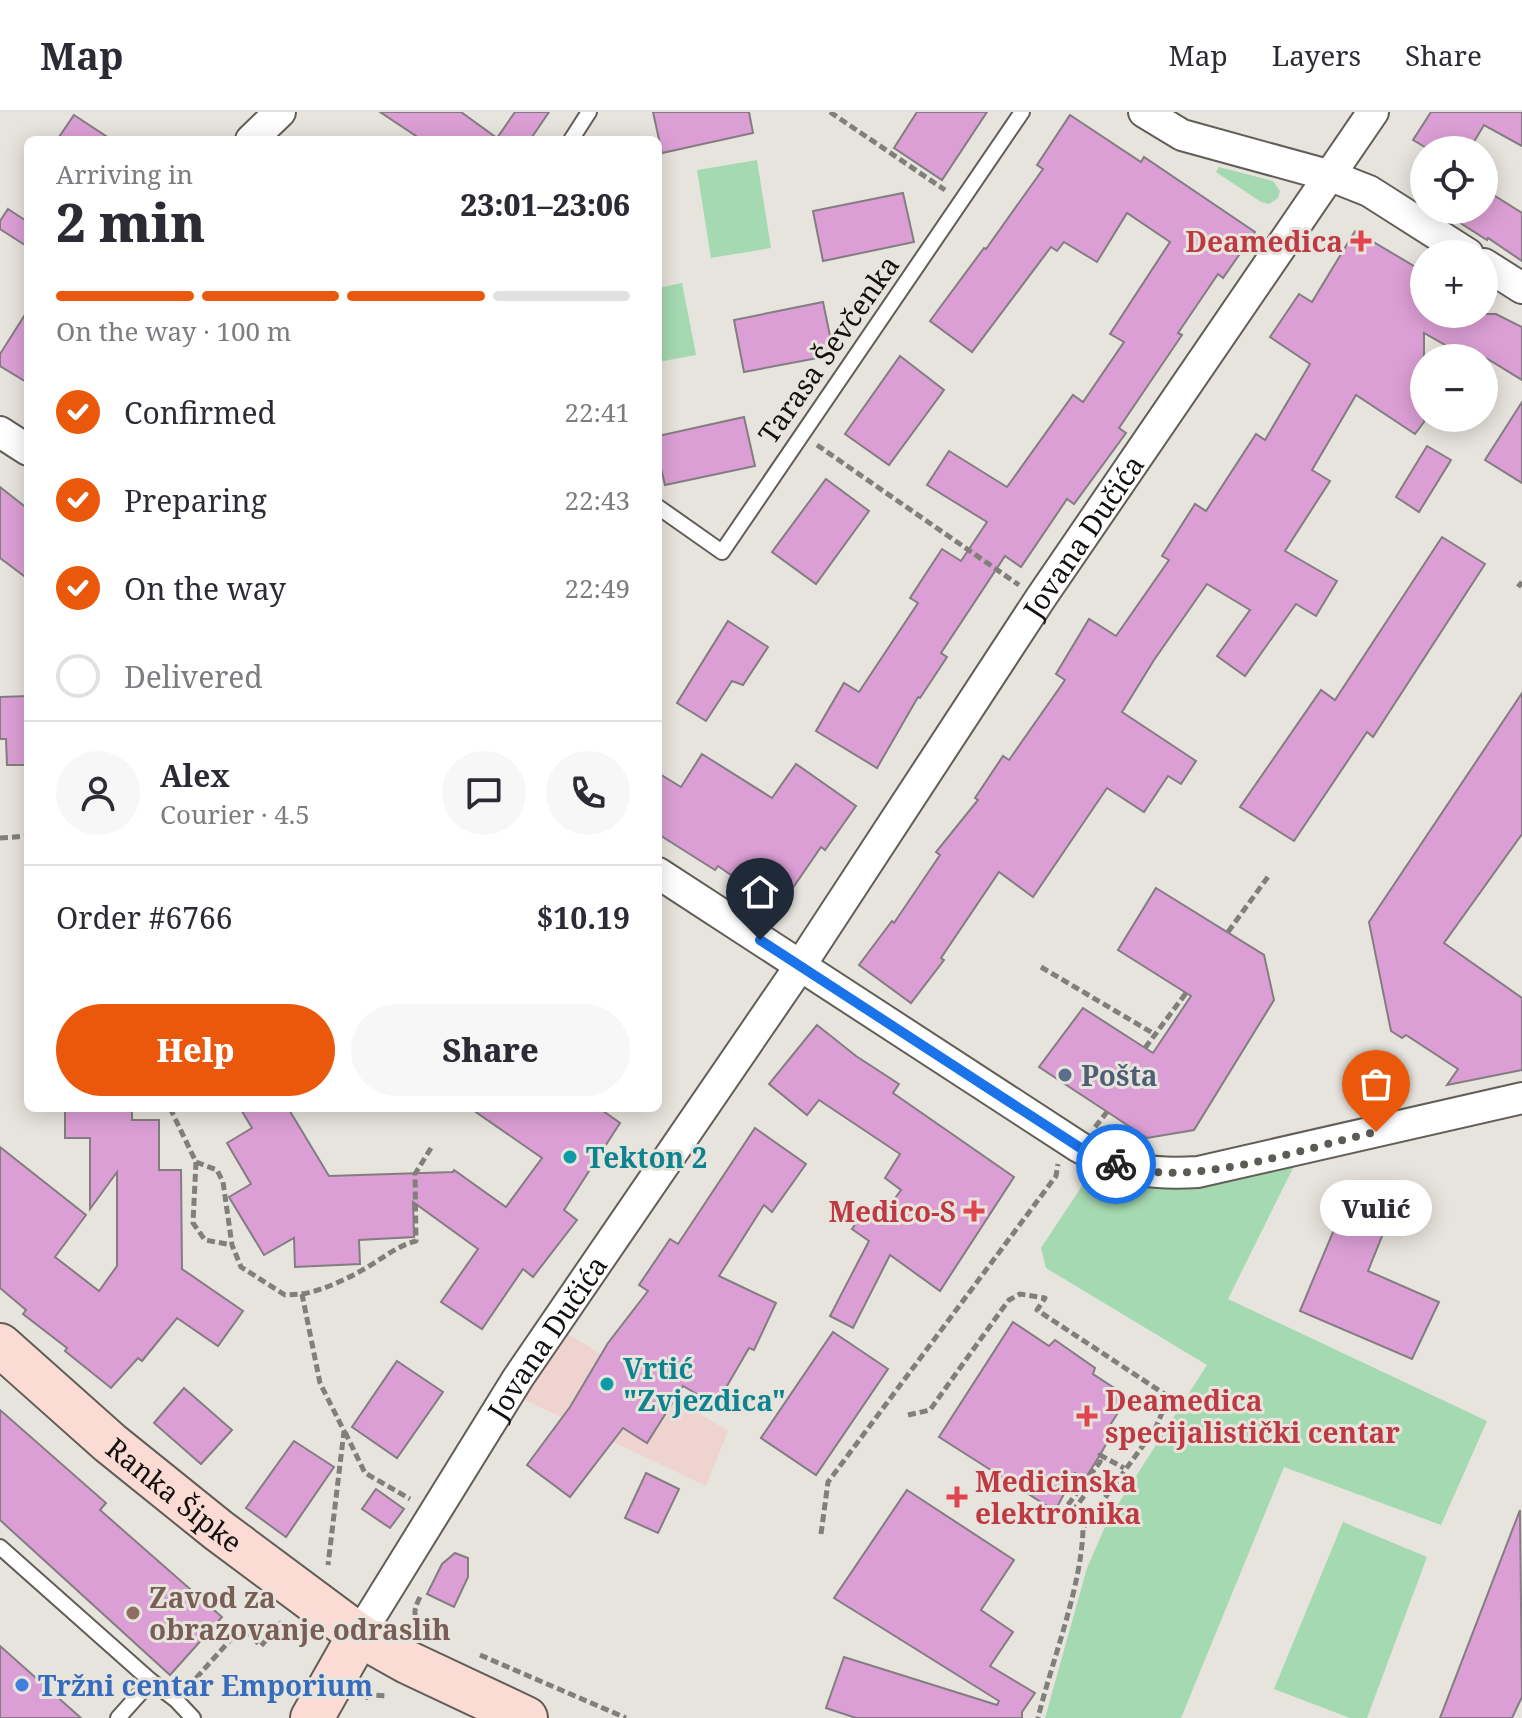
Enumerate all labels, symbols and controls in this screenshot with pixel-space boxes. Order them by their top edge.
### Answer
text: Map [40,29,124,81]
text: Map [1169,36,1228,74]
text: Layers [1272,36,1361,74]
text: Share [1405,36,1482,74]
map controls [1410,136,1498,432]
button: locate [1410,136,1498,224]
text: Arriving in [56,156,193,192]
text: 23:01–23:06 [460,184,630,225]
text: 2 min [56,186,205,257]
place label: Deamedica [1185,222,1343,260]
marker: Deamedica [1350,230,1372,252]
button: + [1410,240,1498,328]
street label: Tarasa Ševčenka [749,247,907,451]
text: On the way · 100 m [56,313,291,349]
button: − [1410,344,1498,432]
icon: check [56,390,100,434]
text: Confirmed [124,392,276,433]
text: 22:41 [564,394,630,430]
street label: Jovana Dučića [1013,447,1152,626]
icon: check [56,478,100,522]
text: Preparing [124,480,267,521]
text: 22:43 [564,482,630,518]
icon: check [56,566,100,610]
text: On the way [124,568,286,609]
text: 22:49 [564,570,630,606]
text: Delivered [124,656,263,697]
button: person [56,751,140,835]
button: chat [442,751,526,835]
button: phone [546,751,630,835]
text: Alex [160,755,230,796]
text: Courier · 4.5 [160,796,310,832]
pin [726,858,794,940]
icon: home [738,870,782,914]
text: Order #6766 [56,897,233,938]
text: $10.19 [536,897,630,938]
button: Help [56,1004,335,1096]
button: Share [351,1004,630,1096]
pin [1342,1050,1410,1132]
place label: Pošta [1081,1056,1158,1094]
icon: bag [1354,1062,1398,1106]
marker: Pošta [1056,1066,1074,1084]
courier [1076,1124,1156,1204]
place label: Tekton 2 [586,1138,707,1176]
icon: bike [1094,1142,1138,1186]
marker: Tekton 2 [561,1148,579,1166]
callout: Vulić [1320,1180,1432,1236]
text: Vulić [1341,1190,1411,1226]
place label: Medico-S [828,1192,956,1230]
marker: Medico-S [963,1200,985,1222]
street label: Jovana Dučića [478,1248,615,1427]
place label: Vrtić "Zvjezdica" [623,1349,786,1419]
marker: Vrtić "Zvjezdica" [598,1375,616,1393]
place label: Deamedica specijalistički centar [1105,1381,1400,1451]
marker: Deamedica specijalistički centar [1076,1405,1098,1427]
street label: Ranka Šipke [99,1429,250,1561]
place label: Medicinska elektronika [975,1462,1141,1532]
marker: Medicinska elektronika [946,1486,968,1508]
place label: Zavod za obrazovanje odraslih [149,1578,451,1648]
marker: Zavod za obrazovanje odraslih [124,1604,142,1622]
place label: Tržni centar Emporium [38,1666,373,1704]
marker: Tržni centar Emporium [13,1676,31,1694]

